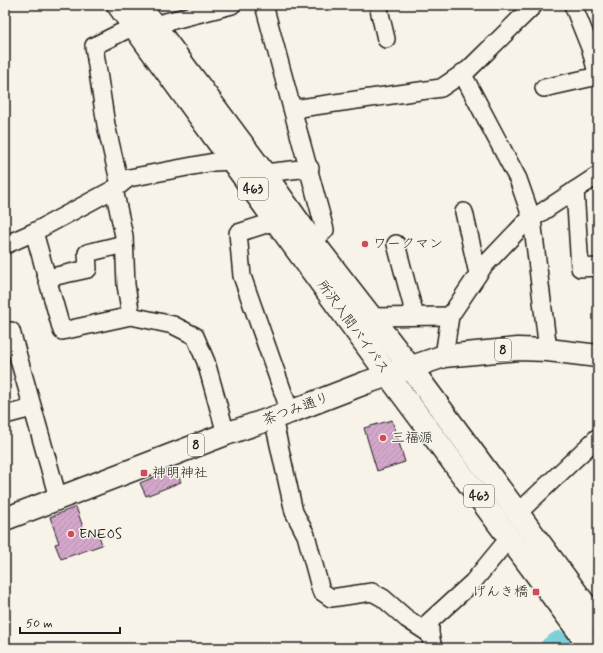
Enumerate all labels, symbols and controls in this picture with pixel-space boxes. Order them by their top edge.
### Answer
road number: 463 [238,178,268,200]
place label: ワークマン [373,235,443,253]
marker: ワークマン [360,239,370,249]
street label: 所沢入間バイパス [313,277,393,377]
road number: 8 [495,339,511,361]
street label: 茶つみ通り [260,389,332,429]
place label: 三福源 [391,429,433,447]
marker: 三福源 [378,433,388,443]
road number: 8 [188,434,204,456]
place label: 神明神社 [152,464,208,482]
marker: 神明神社 [139,468,149,478]
road number: 463 [464,485,494,507]
place label: ENEOS [79,525,122,543]
marker: ENEOS [66,529,76,539]
place label: げんき橋 [472,583,528,601]
marker: げんき橋 [531,587,541,597]
scale bar [20,609,120,635]
text: 50 m [26,616,53,632]

